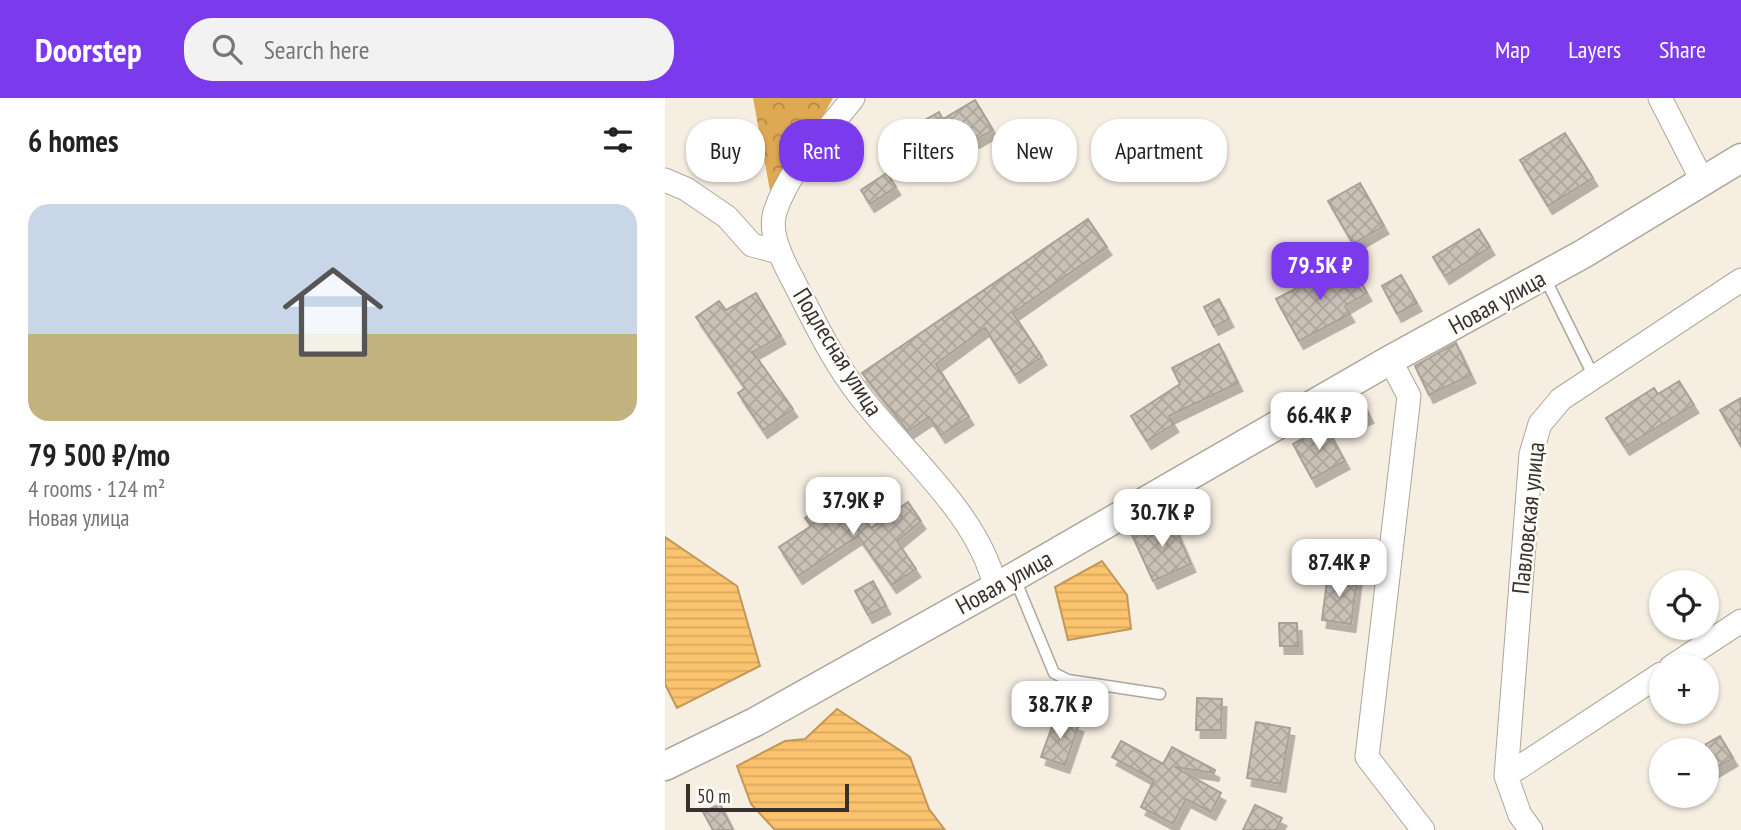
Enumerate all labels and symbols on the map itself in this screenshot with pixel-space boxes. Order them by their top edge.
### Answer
pin: 79.5K ₽ [1255,242,1385,302]
street label: Новая улица [1443,263,1551,341]
street label: Подлесная улица [786,282,890,422]
pin: 66.4K ₽ [1254,392,1384,452]
street label: Павловская улица [1505,440,1551,596]
pin: 37.9K ₽ [788,478,918,537]
pin: 30.7K ₽ [1097,490,1227,549]
pin: 87.4K ₽ [1274,540,1404,599]
street label: Новая улица [950,543,1058,621]
pin: 38.7K ₽ [995,682,1125,741]
scale bar [686,781,849,813]

